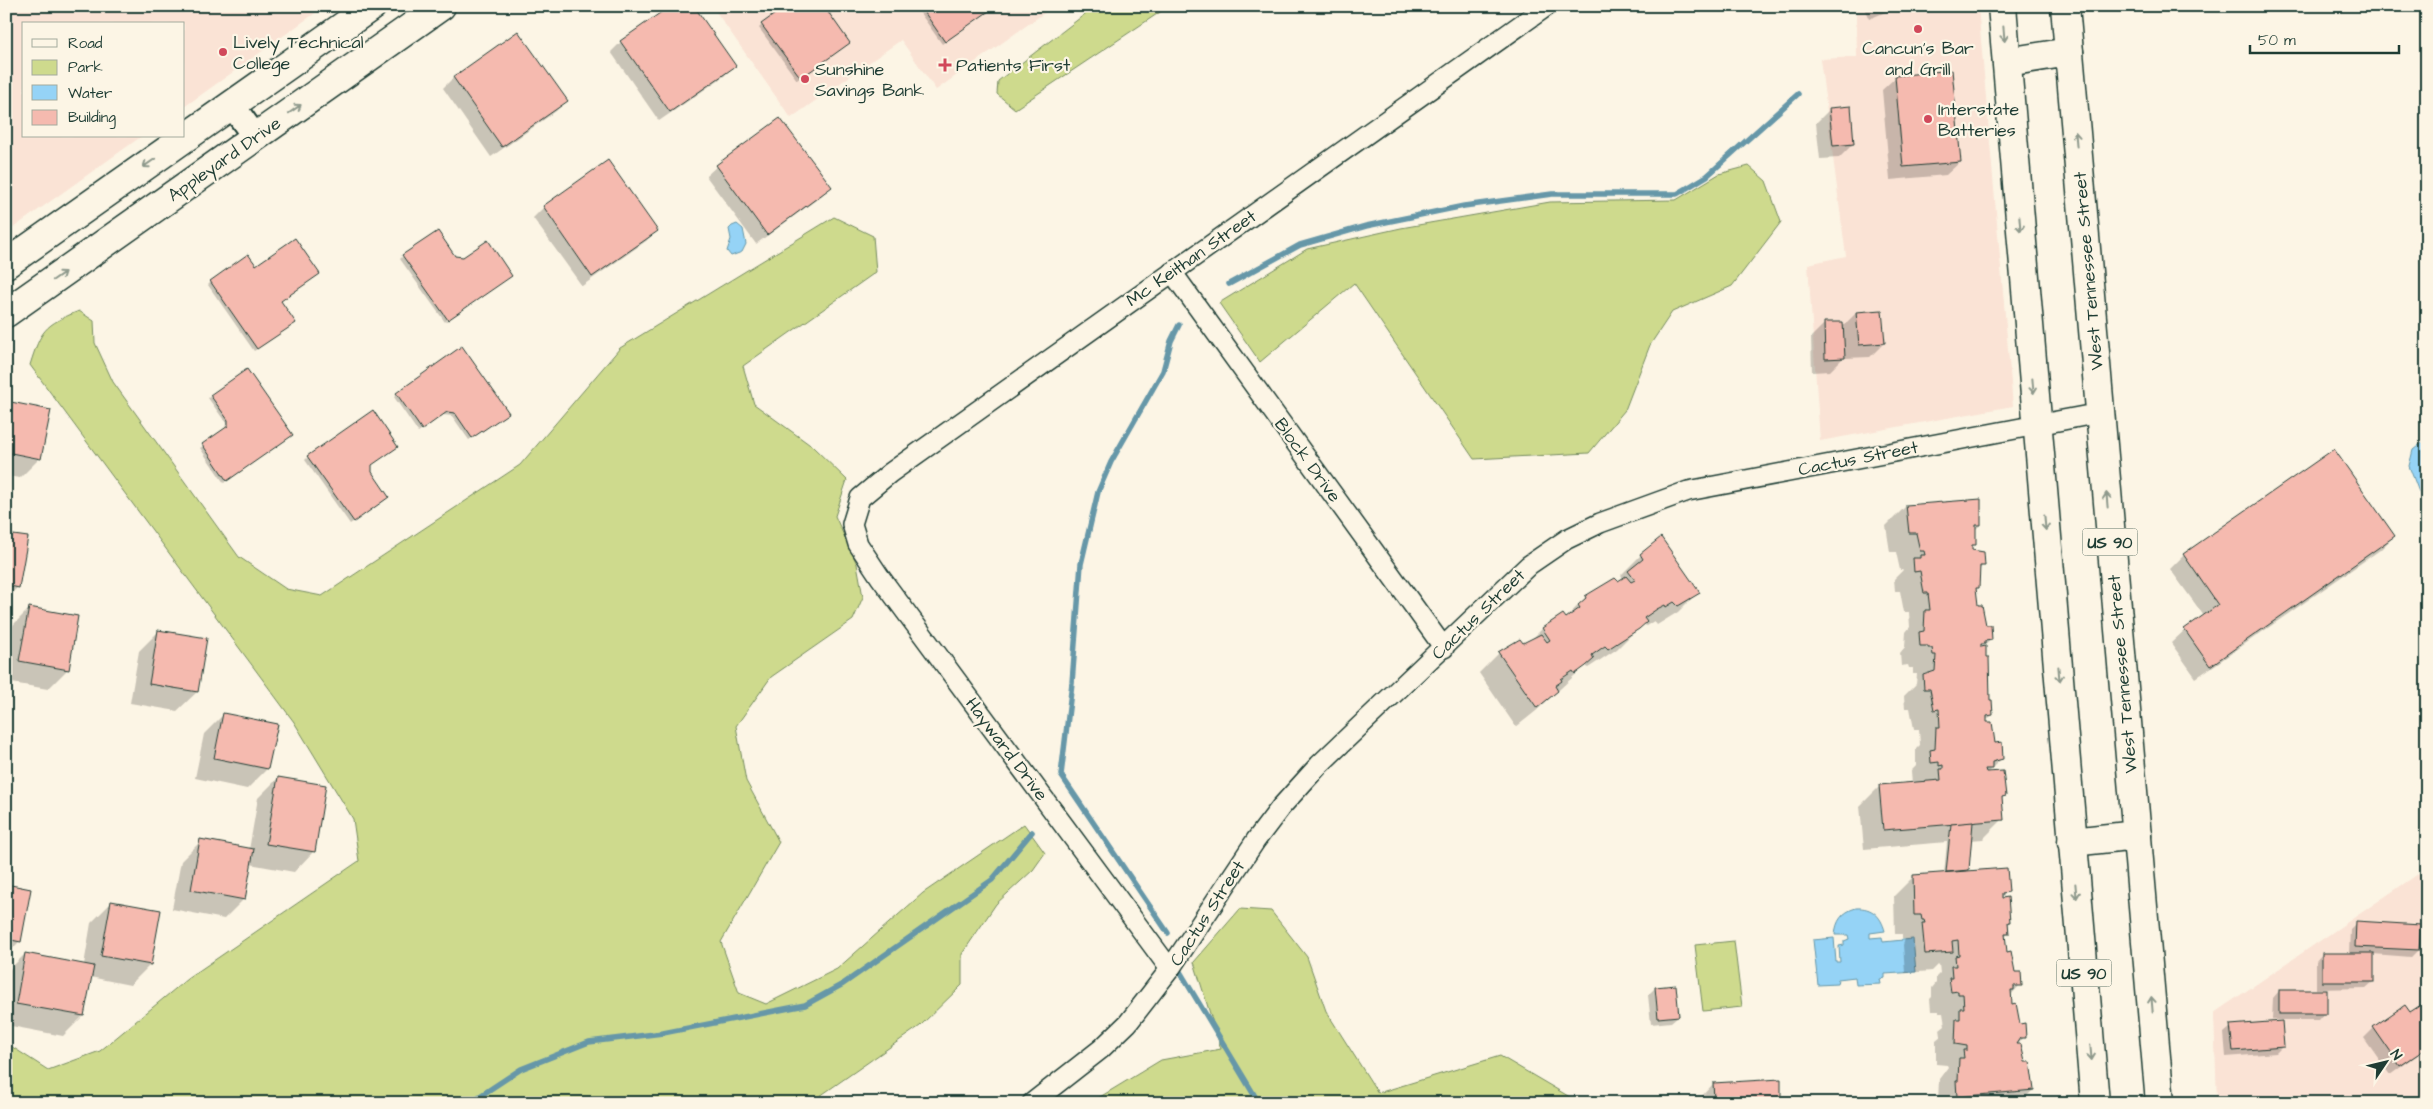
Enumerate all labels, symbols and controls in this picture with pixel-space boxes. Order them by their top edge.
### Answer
legend [22,22,185,138]
scale bar [2250,22,2399,54]
marker: Cancun's Bar and Grill [1912,23,1924,35]
one-way arrow [1999,26,2009,42]
place label: Lively Technical College [233,30,364,77]
text: 50 m [2258,30,2296,51]
text: Road [68,33,103,54]
place label: Cancun's Bar and Grill [1862,36,1974,82]
marker: Lively Technical College [217,46,229,58]
place label: Patients First [956,53,1071,78]
text: Park [68,57,103,78]
place label: Sunshine Savings Bank [815,57,924,104]
marker: Patients First [938,58,952,72]
marker: Sunshine Savings Bank [799,73,811,85]
text: Water [68,83,112,104]
place label: Interstate Batteries [1938,97,2019,143]
one-way arrow [288,104,302,114]
text: Building [68,107,116,129]
street label: Appleyard Drive [163,111,287,209]
marker: Interstate Batteries [1922,113,1934,125]
one-way arrow [2072,131,2081,147]
one-way arrow [142,158,156,168]
street label: West Tennessee Street [2067,170,2110,371]
street label: Mc Keithan Street [1121,204,1262,313]
one-way arrow [2015,215,2025,231]
one-way arrow [52,271,66,281]
one-way arrow [2028,377,2038,393]
street label: Block Drive [1268,413,1347,508]
street label: Cactus Street [1796,434,1921,482]
one-way arrow [2102,492,2112,508]
one-way arrow [2040,515,2050,531]
road number: US 90 [2082,528,2138,556]
street label: Cactus Street [1426,563,1531,666]
street label: West Tennessee Street [2101,573,2144,774]
one-way arrow [2054,665,2063,681]
street label: Hayward Drive [959,692,1054,807]
street label: Cactus Street [1164,855,1251,971]
one-way arrow [2072,883,2081,899]
road number: US 90 [2056,960,2112,986]
one-way arrow [2147,996,2156,1012]
north arrow [2360,1036,2410,1086]
one-way arrow [2086,1045,2095,1061]
text: N [2385,1046,2407,1065]

